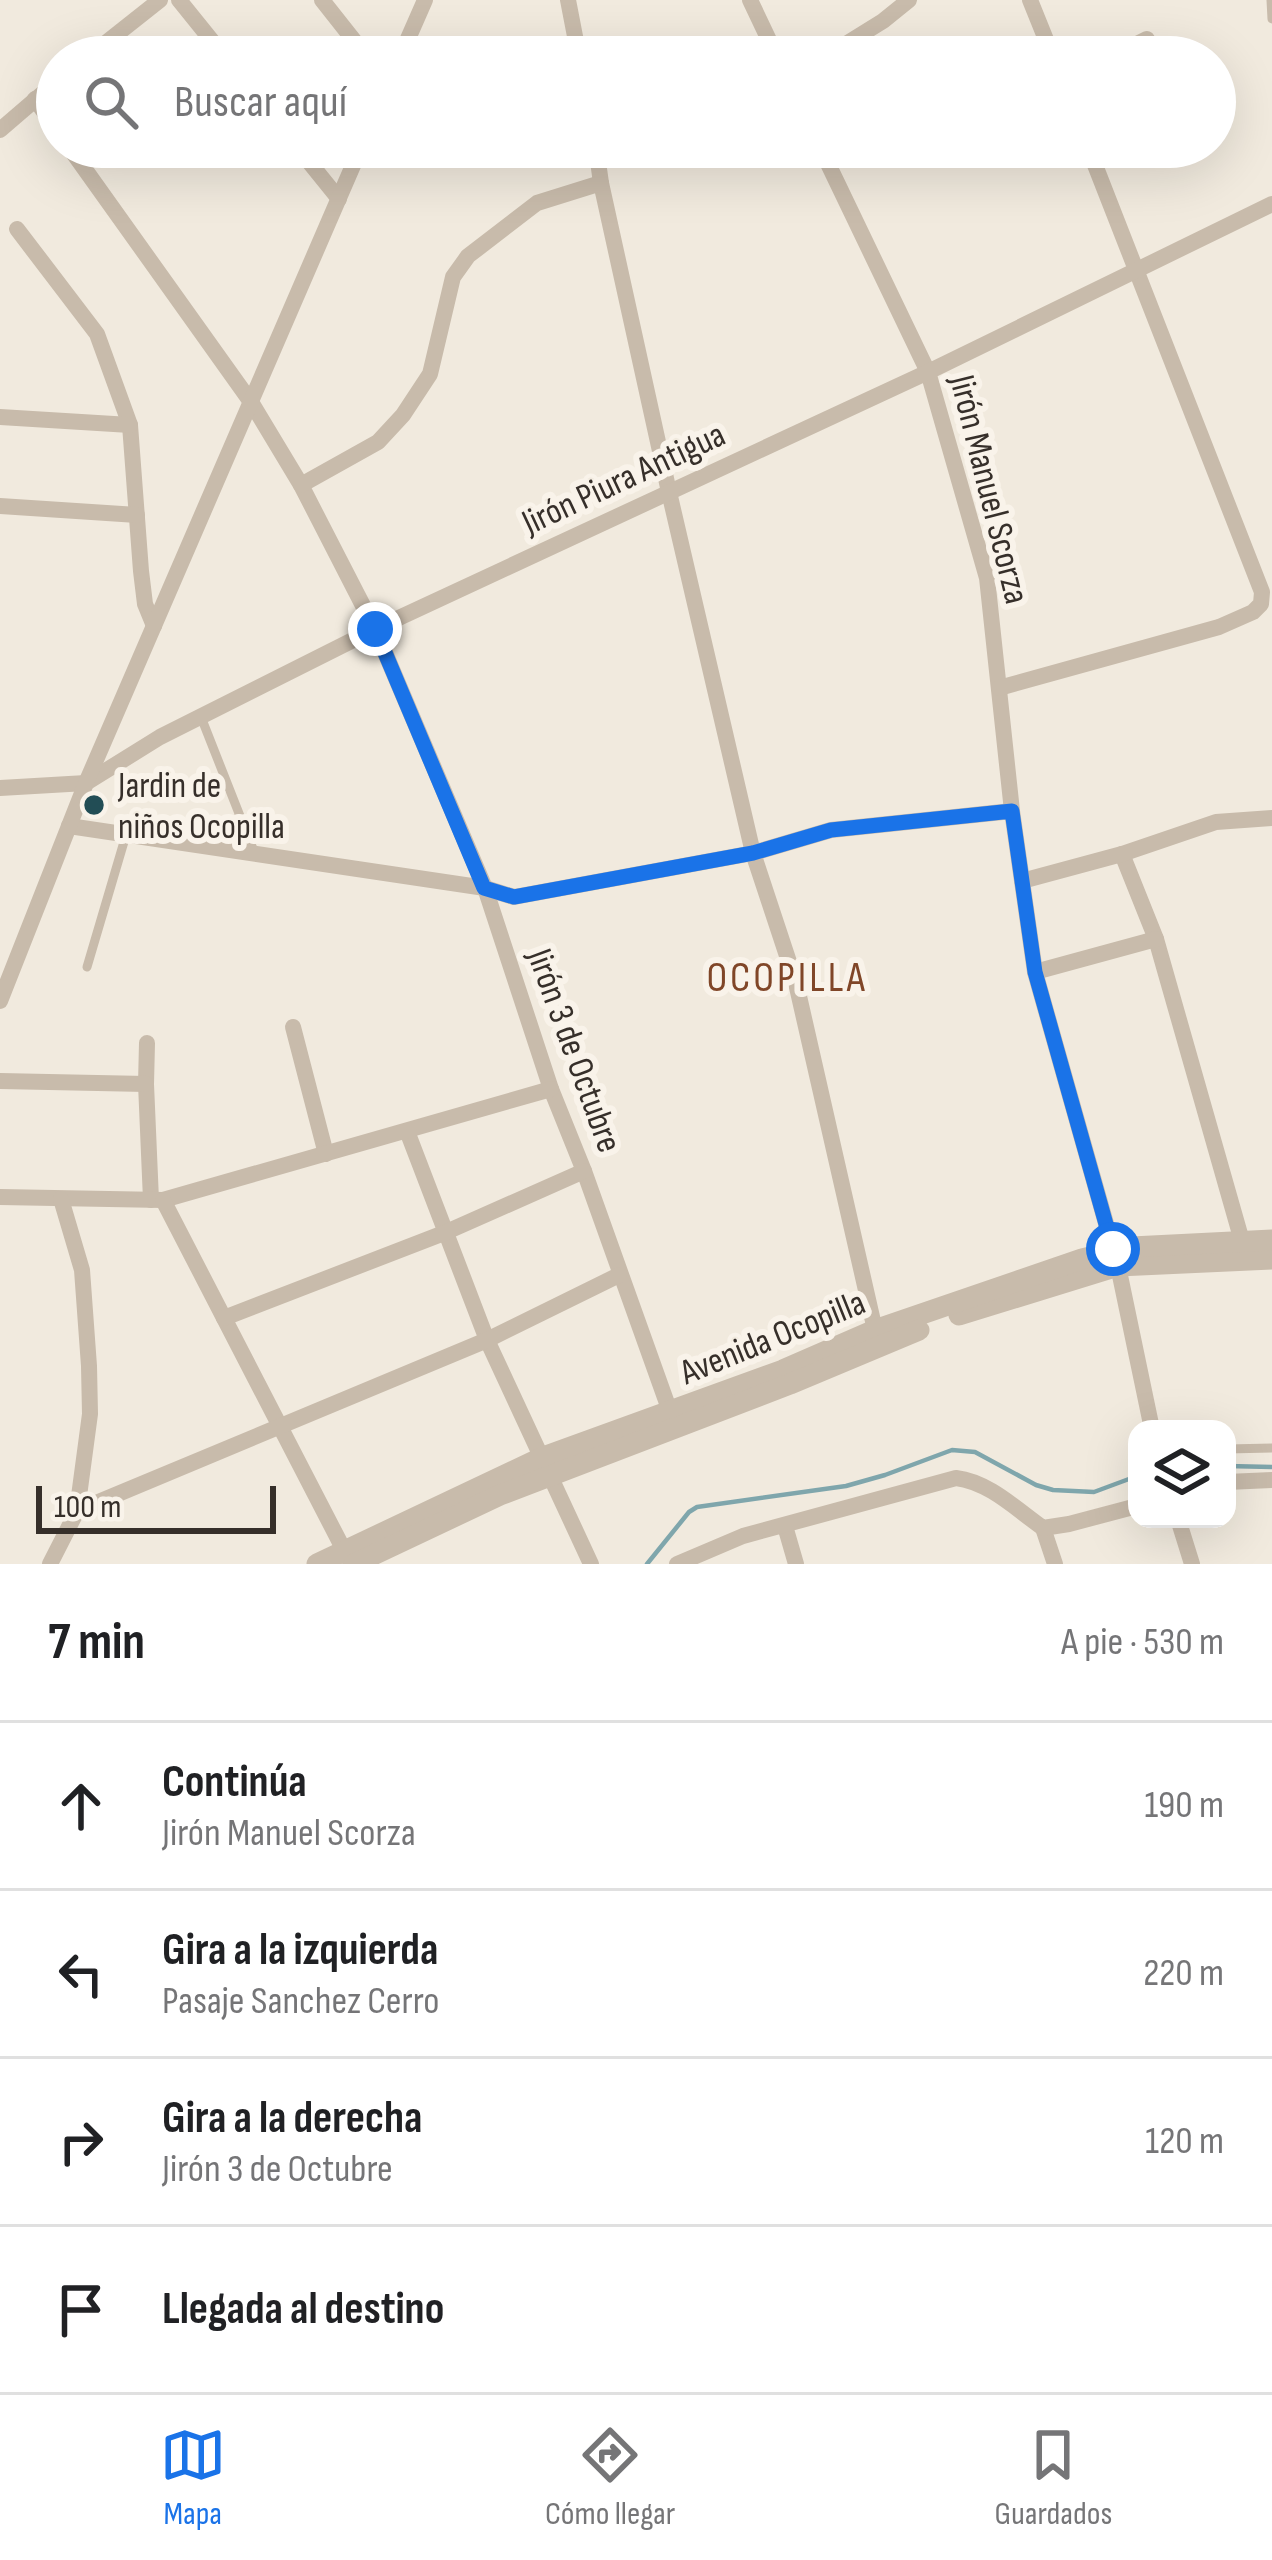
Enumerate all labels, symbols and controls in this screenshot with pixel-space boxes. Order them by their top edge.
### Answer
search box [36,36,1236,168]
icon: search [78,69,144,135]
text: Buscar aquí [174,75,347,130]
street label: Jirón Manuel Scorza [939,370,1038,608]
street label: Jirón Piura Antigua [515,414,732,545]
route end [348,602,402,656]
place label: Jardin de niños Ocopilla [117,765,285,849]
marker: Jardin de niños Ocopilla [81,792,107,818]
street label: Jirón 3 de Octubre [517,942,630,1158]
district label: OCOPILLA [706,953,868,1004]
route start [1086,1222,1140,1276]
street label: Avenida Ocopilla [673,1282,872,1395]
map controls [1128,1420,1236,1528]
button: layers [1128,1420,1236,1528]
scale bar [36,1480,276,1533]
text: 100 m [54,1487,121,1527]
text: 7 min [48,1612,145,1673]
text: A pie · 530 m [1061,1619,1224,1666]
text: Continúa [162,1755,307,1810]
icon: ahead [48,1773,114,1839]
text: 190 m [1144,1782,1224,1829]
text: Jirón Manuel Scorza [162,1810,416,1857]
text: Gira a la izquierda [162,1923,438,1978]
icon: left [48,1941,114,2007]
text: 220 m [1143,1950,1224,1997]
text: Pasaje Sanchez Cerro [162,1978,439,2025]
text: Gira a la derecha [162,2091,422,2146]
icon: right [48,2109,114,2175]
text: 120 m [1145,2118,1224,2165]
text: Jirón 3 de Octubre [162,2146,393,2193]
icon: arrive [48,2277,114,2343]
text: Llegada al destino [162,2282,444,2337]
tab: Mapa [160,2422,226,2534]
tab: Cómo llegar [545,2422,675,2534]
tab: Guardados [995,2422,1112,2534]

